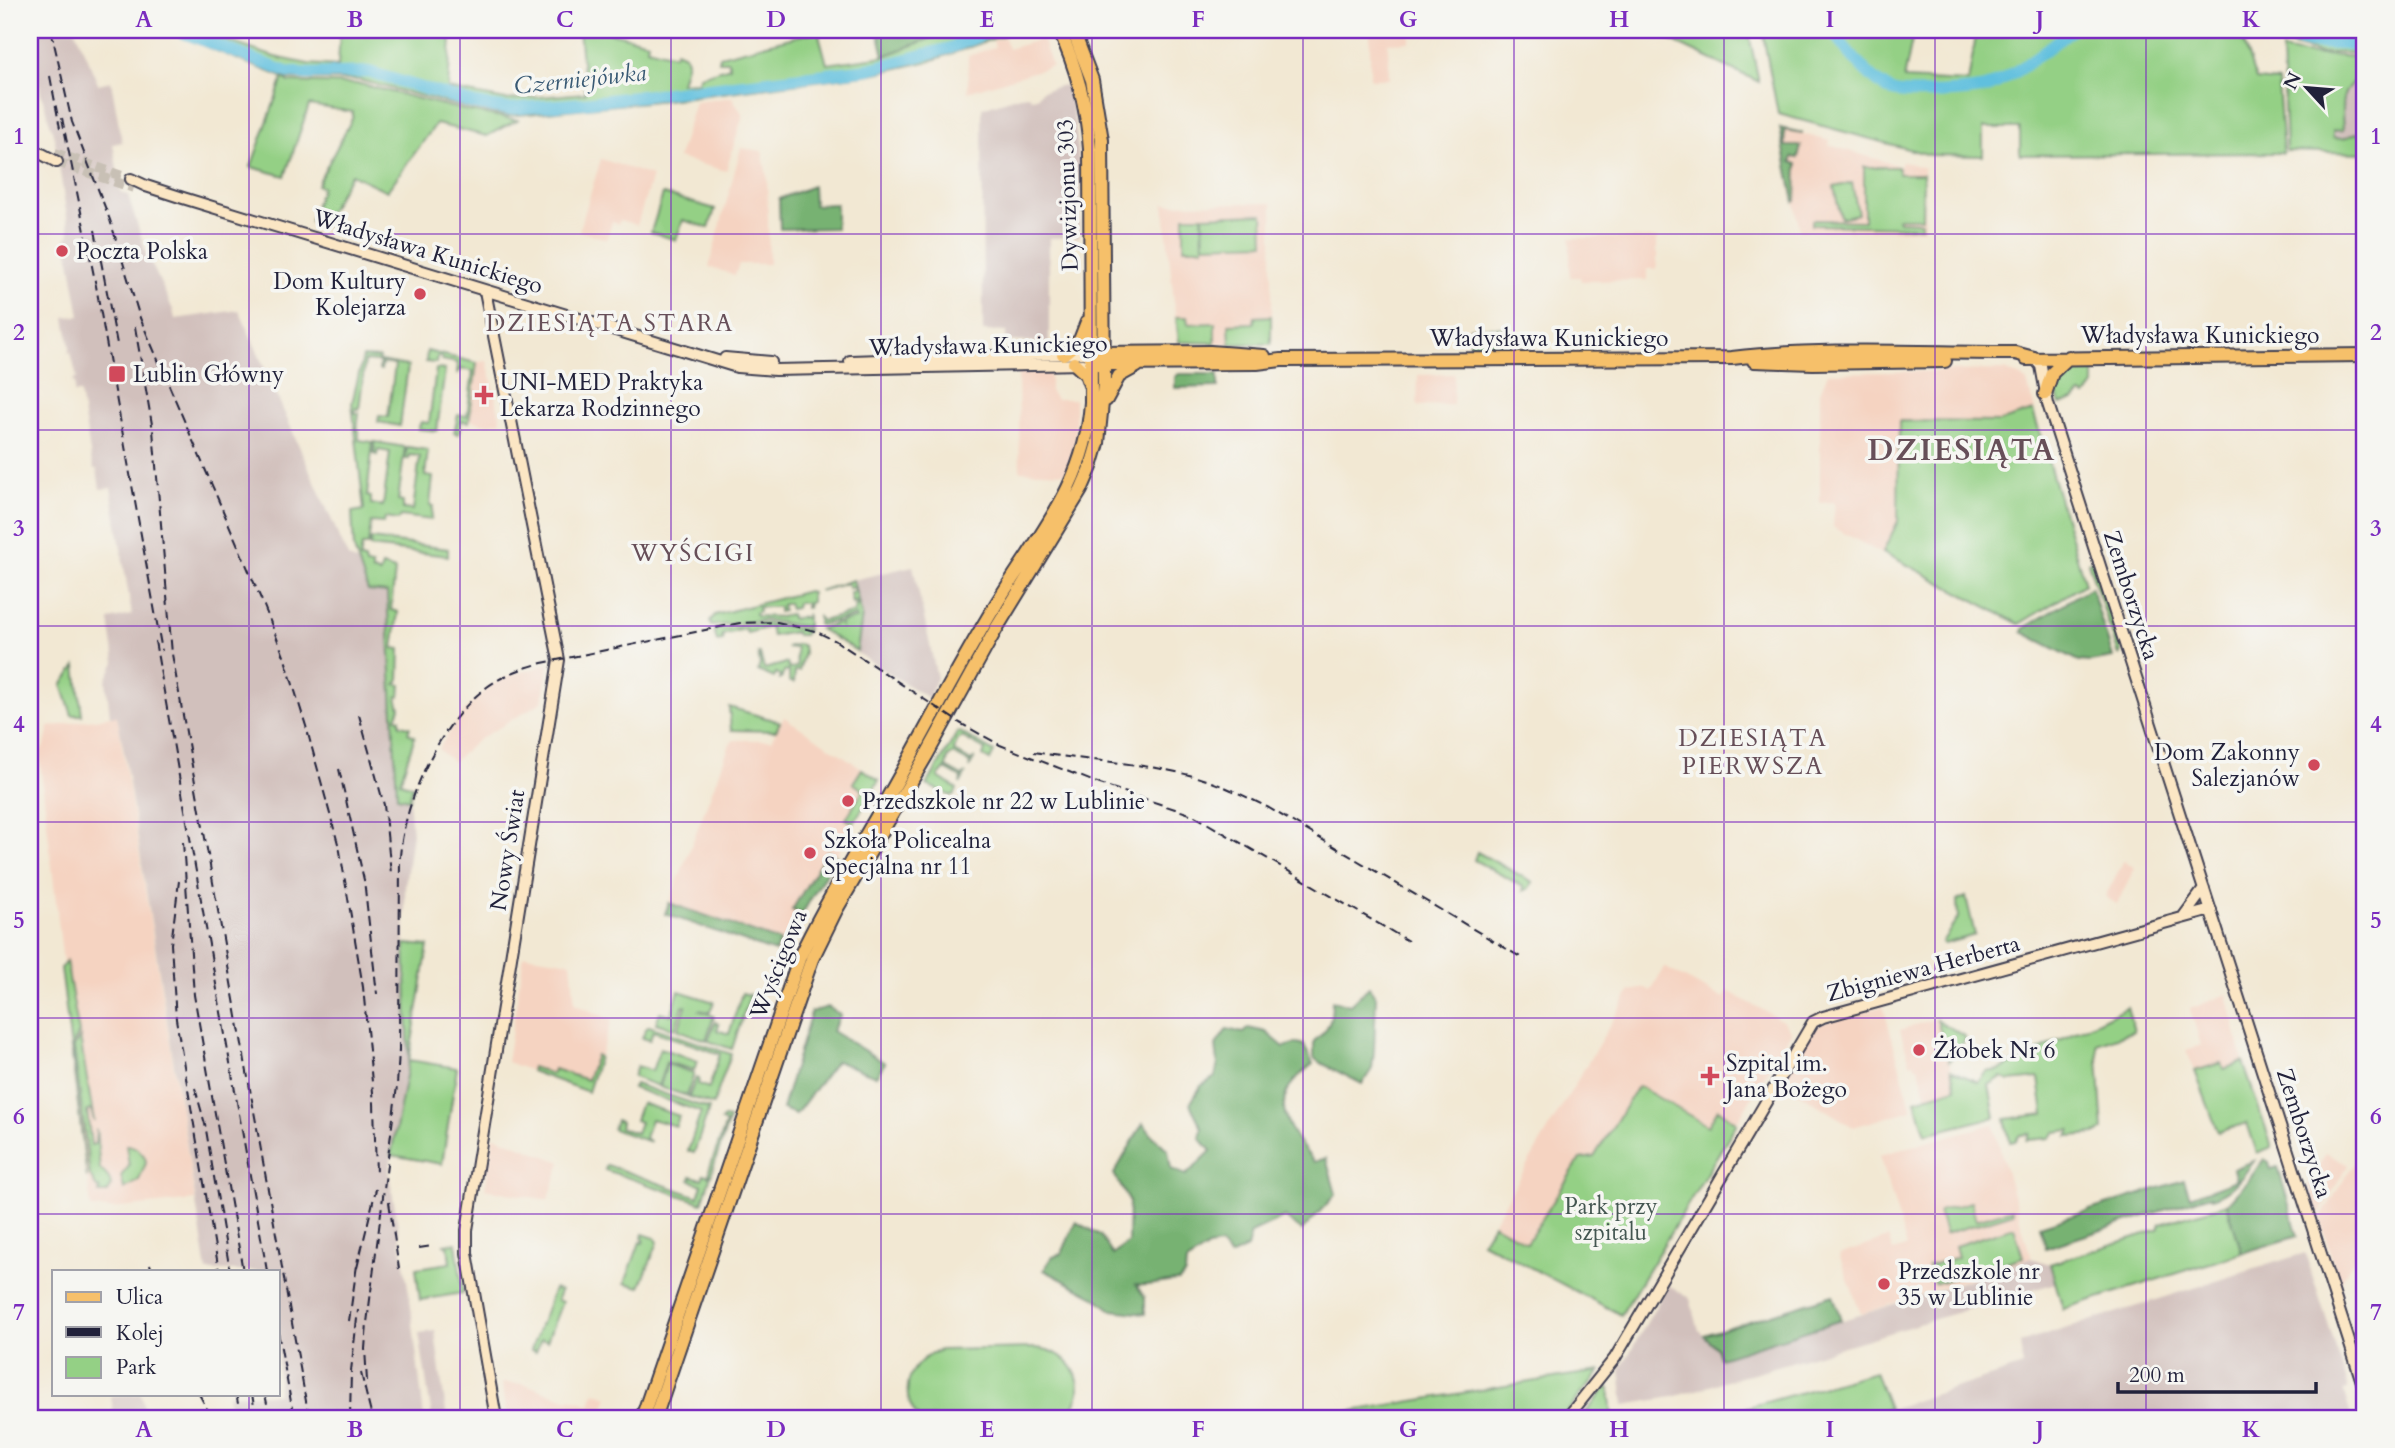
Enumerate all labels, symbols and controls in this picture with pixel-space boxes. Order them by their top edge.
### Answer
text: A [135,4,153,35]
text: B [347,4,363,35]
text: C [556,4,574,35]
text: D [766,4,786,35]
text: E [980,4,994,35]
text: F [1191,4,1205,35]
text: G [1399,4,1418,35]
text: H [1609,4,1629,35]
text: I [1826,4,1834,35]
text: J [2033,4,2044,35]
text: K [2242,4,2261,35]
north arrow [2272,52,2342,122]
water label: Czerniejówka [512,56,648,103]
text: N [2277,67,2308,94]
street label: Dywizjonu 303 [1049,118,1086,272]
text: 1 [13,121,25,152]
text: 1 [2370,121,2382,152]
street label: Władysława Kunickiego [308,201,547,301]
place label: Poczta Polska [76,236,208,267]
marker: Poczta Polska [54,243,70,259]
place label: Dom Kultury Kolejarza [273,266,406,323]
marker: Dom Kultury Kolejarza [412,286,428,302]
district label: DZIESIĄTA STARA [486,307,734,340]
text: 2 [13,317,25,348]
text: 2 [2370,317,2382,348]
street label: Władysława Kunickiego [2079,320,2320,351]
street label: Władysława Kunickiego [1428,323,1669,354]
street label: Władysława Kunickiego [867,328,1108,363]
place label: Lublin Główny [133,359,284,390]
marker: Lublin Główny [107,364,127,384]
place label: UNI-MED Praktyka Lekarza Rodzinnego [500,367,703,424]
marker: UNI-MED Praktyka Lekarza Rodzinnego [474,385,494,405]
district label: DZIESIĄTA [1868,430,2056,471]
text: 3 [13,513,25,544]
text: 3 [2370,513,2382,544]
street label: Zemborzycka [2096,526,2167,664]
district label: WYŚCIGI [630,537,755,570]
text: 4 [13,709,25,740]
text: 4 [2370,709,2382,740]
district label: DZIESIĄTA PIERWSZA [1678,722,1828,783]
place label: Dom Zakonny Salezjanów [2154,737,2301,794]
marker: Dom Zakonny Salezjanów [2306,757,2322,773]
place label: Przedszkole nr 22 w Lublinie [862,786,1145,817]
street label: Nowy Świat [482,787,532,913]
marker: Przedszkole nr 22 w Lublinie [840,793,856,809]
place label: Szkoła Policealna Specjalna nr 11 [824,825,991,882]
marker: Szkoła Policealna Specjalna nr 11 [802,845,818,861]
text: 5 [13,905,25,936]
street label: Wyścigowa [742,905,815,1025]
text: 5 [2370,905,2382,936]
street label: Zbigniewa Herberta [1823,928,2023,1009]
place label: Żłobek Nr 6 [1933,1035,2055,1066]
marker: Żłobek Nr 6 [1911,1042,1927,1058]
place label: Szpital im. Jana Bożego [1723,1048,1847,1105]
street label: Zemborzycka [2269,1064,2340,1202]
marker: Szpital im. Jana Bożego [1700,1066,1720,1086]
text: 6 [13,1101,25,1132]
text: 6 [2370,1101,2382,1132]
park label: Park przy szpitalu [1564,1191,1658,1248]
place label: Przedszkole nr 35 w Lublinie [1898,1256,2040,1313]
legend [52,1270,280,1396]
marker: Przedszkole nr 35 w Lublinie [1876,1276,1892,1292]
text: Ulica [116,1283,163,1312]
text: 7 [13,1297,25,1328]
text: 7 [2370,1297,2382,1328]
text: Kolej [116,1319,164,1348]
scale bar [2118,1350,2316,1394]
text: Park [116,1353,157,1382]
text: 200 m [2129,1361,2185,1390]
text: A [135,1414,153,1445]
text: B [347,1414,363,1445]
text: C [556,1414,574,1445]
text: D [766,1414,786,1445]
text: E [980,1414,994,1445]
text: F [1191,1414,1205,1445]
text: G [1399,1414,1418,1445]
text: H [1609,1414,1629,1445]
text: I [1826,1414,1834,1445]
text: J [2033,1414,2044,1445]
text: K [2242,1414,2261,1445]

